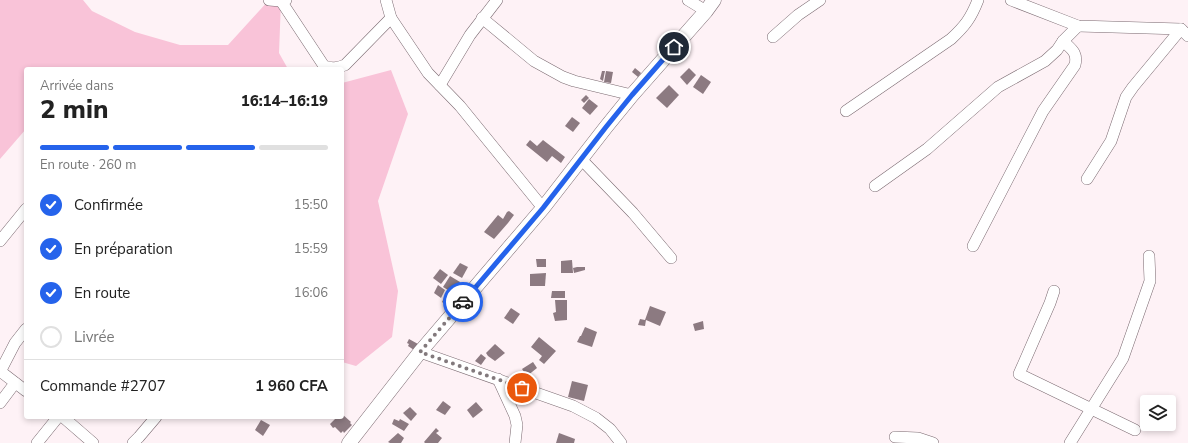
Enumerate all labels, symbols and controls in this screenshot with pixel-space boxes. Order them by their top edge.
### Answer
pin [657,30,691,64]
icon: home [663,36,685,58]
text: Arrivée dans [40,77,114,95]
text: 16:14–16:19 [241,91,328,111]
text: 2 min [40,92,108,127]
text: En route · 260 m [40,156,136,174]
icon: check [40,194,62,216]
text: Confirmée [74,195,143,215]
text: 15:50 [294,196,328,214]
icon: check [40,238,62,260]
text: En préparation [74,239,173,259]
text: 15:59 [294,240,328,258]
icon: check [40,282,62,304]
courier [443,282,483,322]
text: En route [74,283,130,303]
text: 16:06 [294,284,328,302]
icon: car [452,291,474,313]
text: Livrée [74,327,115,347]
pin [505,371,539,405]
text: Commande #2707 [40,376,166,396]
text: 1 960 CFA [255,376,328,396]
icon: bag [511,377,533,399]
map controls [1140,395,1176,431]
button: layers [1140,395,1176,431]

